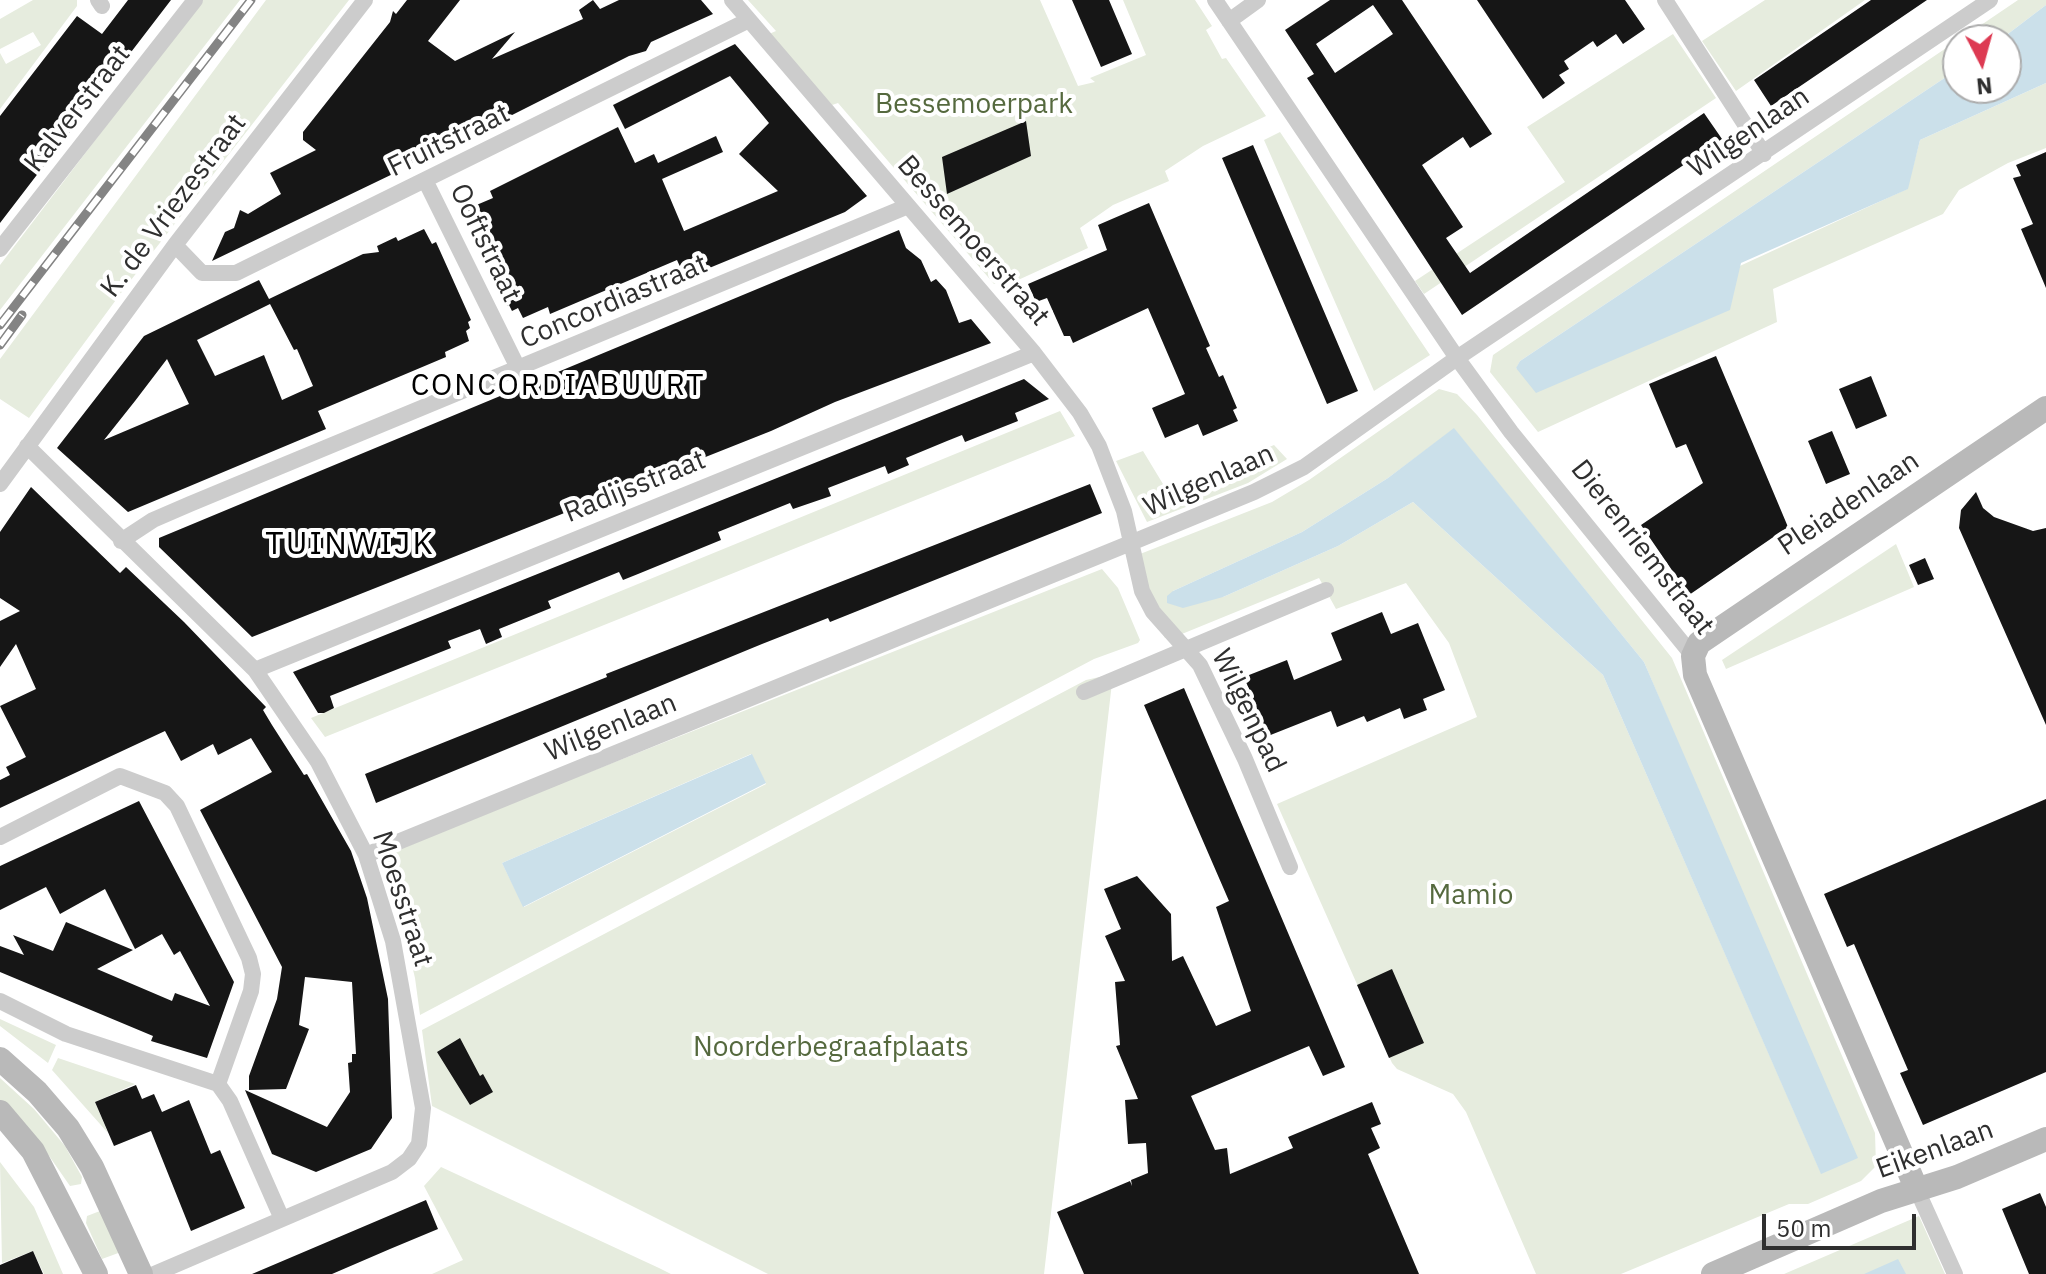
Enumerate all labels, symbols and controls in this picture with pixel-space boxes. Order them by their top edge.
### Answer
north arrow [1942,24,2022,104]
street label: Kalverstraat [18,39,138,179]
text: N [1975,71,1994,102]
street label: Wilgenlaan [1682,80,1816,186]
park label: Bessemoerpark [875,88,1073,122]
street label: Fruitstraat [383,97,515,185]
street label: K. de Vriezestraat [94,108,254,304]
street label: Bessemoerstraat [890,149,1056,333]
street label: Ooftstraat [442,178,528,308]
street label: Concordiastraat [515,247,713,357]
district label: CONCORDIABUURT [411,368,705,404]
street label: Wilgenlaan [1139,437,1279,525]
street label: Radijsstraat [559,443,711,531]
street label: Pleiadenlaan [1772,445,1926,563]
street label: Dierenriemstraat [1563,454,1721,642]
district label: TUINWIJK [265,526,435,564]
street label: Wilgenpad [1204,644,1292,778]
street label: Wilgenlaan [540,686,682,770]
street label: Moesstraat [364,827,440,971]
park label: Mamio [1429,879,1513,913]
park label: Noorderbegraafplaats [693,1031,969,1065]
street label: Eikenlaan [1872,1113,1998,1187]
scale bar [1766,1198,1920,1248]
text: 50 m [1776,1212,1831,1244]

